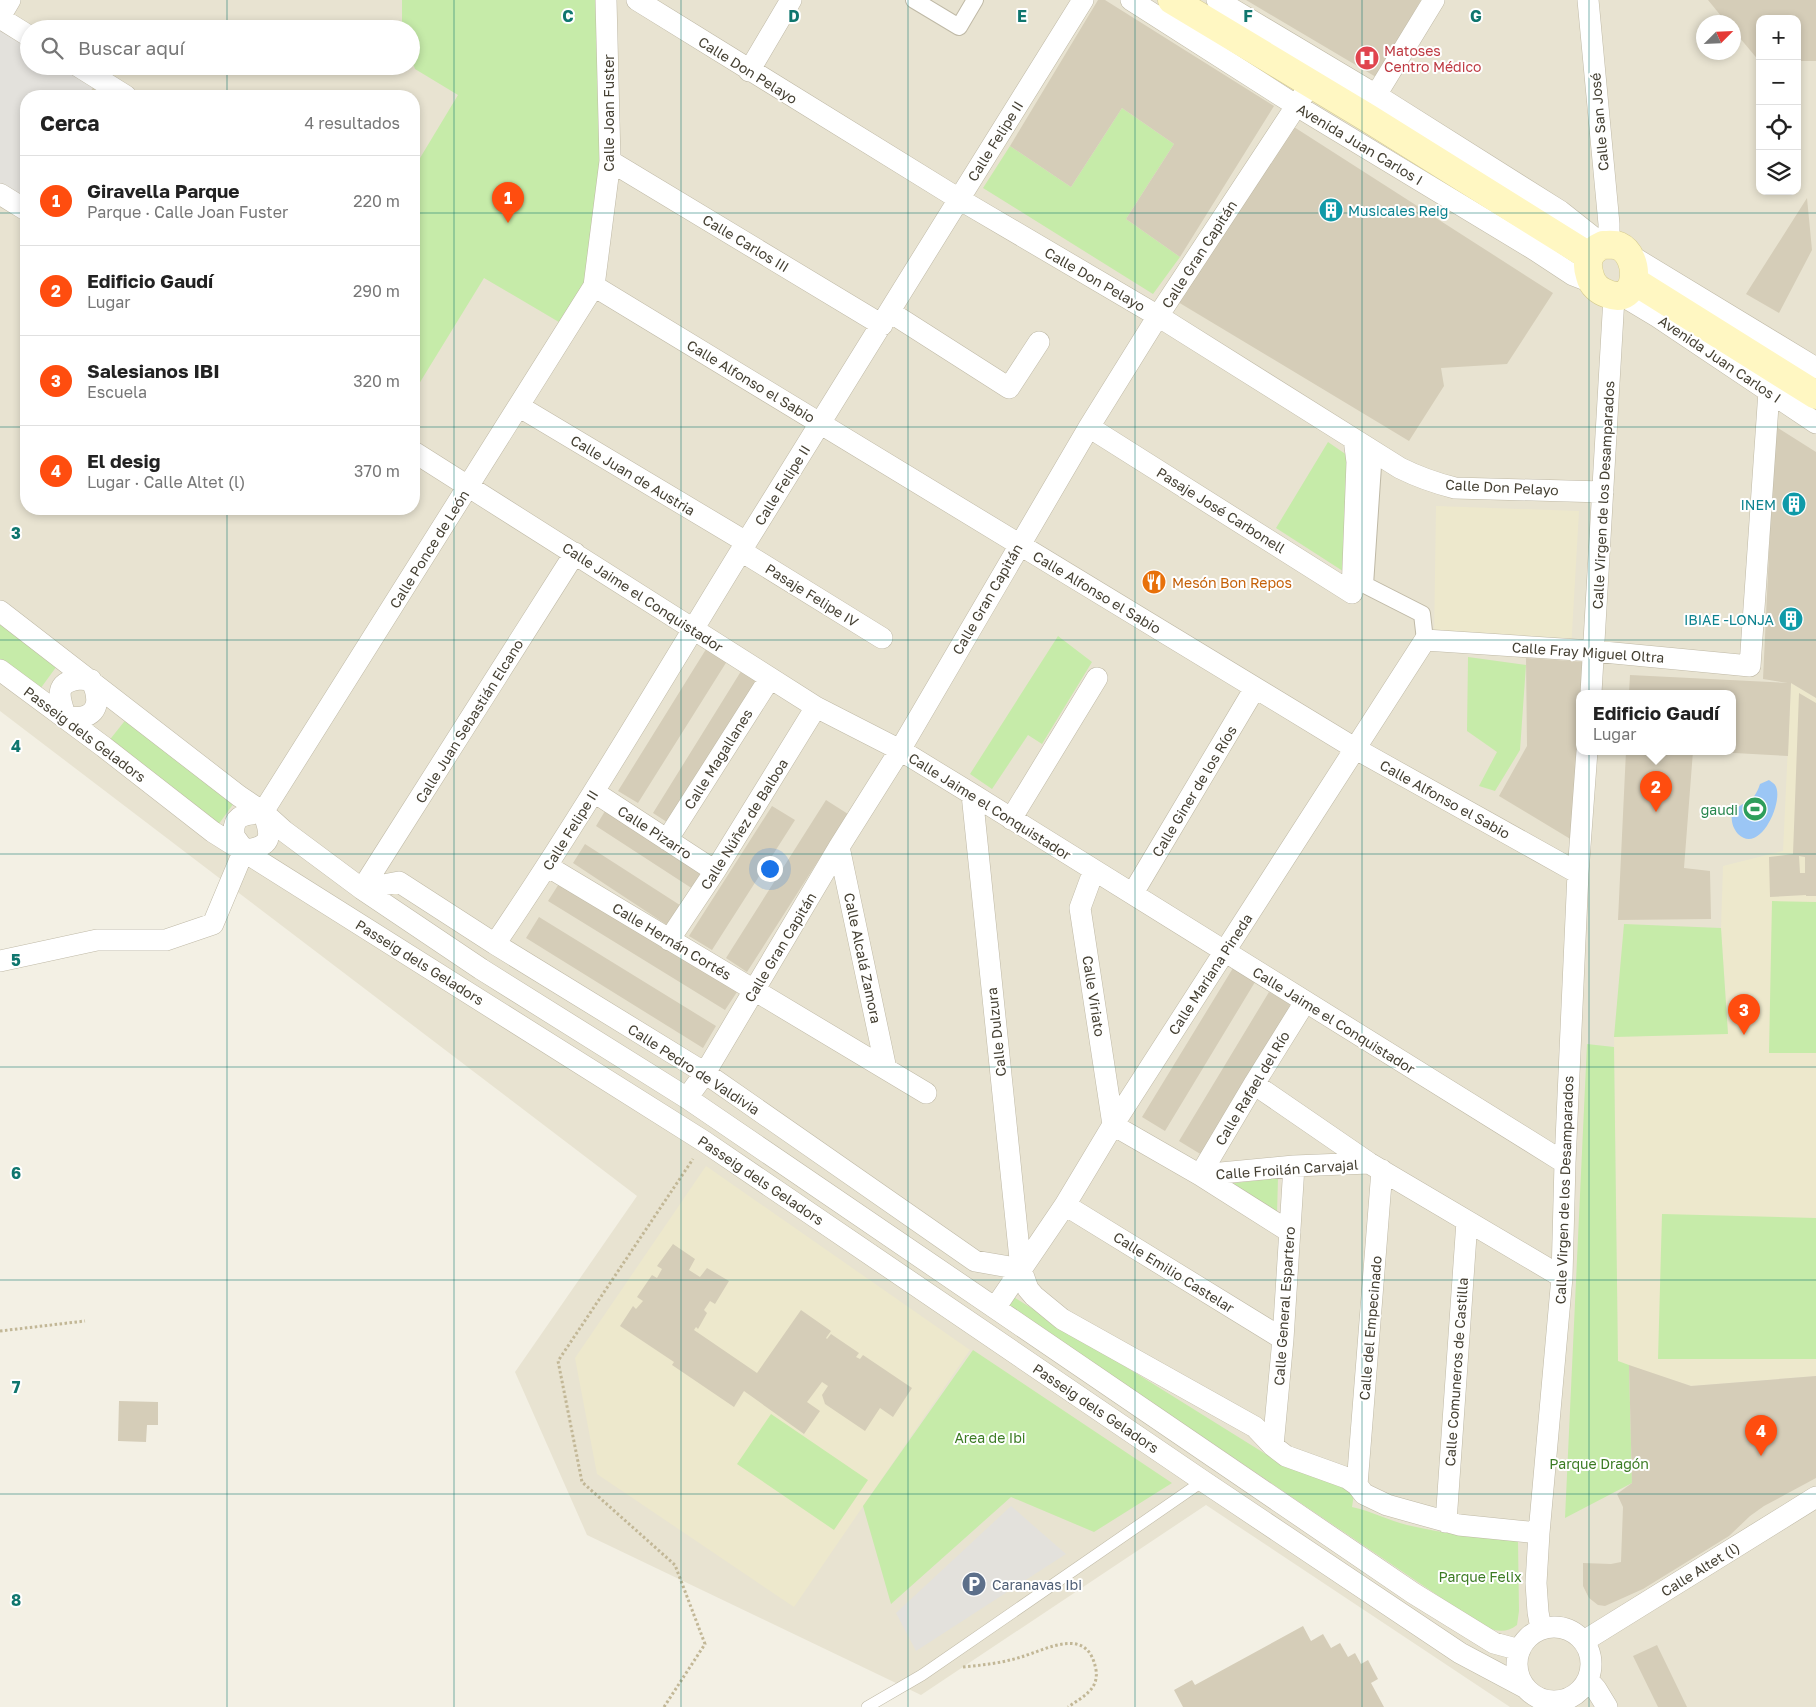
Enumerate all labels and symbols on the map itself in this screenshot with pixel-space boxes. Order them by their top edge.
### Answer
text: C [562,6,574,26]
text: D [788,6,800,26]
text: E [1017,6,1027,26]
text: F [1243,6,1253,26]
text: G [1470,6,1482,26]
north arrow [1696,15,1741,60]
street label: Calle Don Pelayo [695,33,801,107]
place label: Matoses Centro Médico [1384,42,1481,75]
hospital icon: Matoses Centro Médico [1354,45,1380,71]
street label: Calle Joan Fuster [600,54,617,172]
street label: Calle San José [1586,72,1612,172]
street label: Calle Felipe II [964,98,1026,184]
street label: Avenida Juan Carlos I [1294,100,1426,188]
pin: 1 [492,182,524,223]
street label: Calle Gran Capitán [1158,197,1240,311]
building icon: Musicales Reig [1318,197,1344,223]
place label: Musicales Reig [1348,202,1448,219]
street label: Calle Carlos III [700,211,792,275]
street label: Calle Don Pelayo [1042,243,1148,315]
street label: Avenida Juan Carlos I [1656,312,1784,406]
street label: Calle Alfonso el Sabio [684,336,818,426]
street label: Calle Virgen de los Desamparados [1589,380,1617,610]
street label: Calle Juan de Austria [568,431,698,519]
street label: Calle Felipe II [751,442,813,528]
street label: Pasaje José Carbonell [1154,463,1288,557]
street label: Calle Don Pelayo [1445,476,1559,498]
street label: Calle Ponce de León [386,487,472,611]
building icon: INEM [1781,491,1807,517]
place label: INEM [1740,496,1776,513]
text: 3 [11,523,21,543]
street label: Calle Jaime el Conquistador [559,539,727,656]
street label: Calle Gran Capitán [948,541,1026,657]
street label: Calle Alfonso el Sabio [1030,547,1164,637]
street label: Pasaje Felipe IV [762,560,862,631]
restaurant icon: Mesón Bon Repos [1141,569,1167,595]
place label: Mesón Bon Repos [1172,574,1292,591]
building icon: IBIAE -LONJA [1778,606,1804,632]
place label: IBIAE -LONJA [1684,611,1775,628]
street label: Calle Juan Sebastián Elcano [411,636,527,806]
street label: Calle Fray Miguel Oltra [1511,638,1665,666]
street label: Passeig dels Geladors [21,683,149,785]
street label: Calle Magallanes [680,706,756,812]
street label: Calle Giner de los Ríos [1148,722,1240,860]
text: 4 [11,736,21,756]
street label: Calle Jaime el Conquistador [906,749,1075,863]
street label: Calle Núñez de Balboa [697,755,791,893]
street label: Calle Alfonso el Sabio [1377,756,1513,842]
pin: 2 [1640,771,1672,812]
street label: Calle Felipe II [539,787,601,873]
sports icon: gaudi [1742,796,1768,822]
place label: gaudi [1701,801,1738,818]
street label: Calle Pizarro [615,802,695,862]
your location [757,856,783,882]
street label: Calle Gran Capitán [741,889,819,1005]
street label: Calle Alcalá Zamora [841,891,885,1025]
street label: Calle Hernán Cortés [610,899,734,983]
street label: Calle Mariana Pineda [1164,910,1256,1038]
street label: Passeig dels Geladors [353,916,487,1008]
text: 5 [11,950,21,970]
street label: Calle Viriato [1079,954,1109,1038]
street label: Calle Jaime el Conquistador [1250,963,1419,1077]
street label: Calle Dulzura [983,987,1009,1077]
pin: 3 [1728,994,1760,1035]
street label: Calle Pedro de Valdivia [625,1020,763,1118]
street label: Calle Rafael del Río [1211,1028,1293,1148]
street label: Calle Virgen de los Desamparados [1552,1075,1576,1305]
street label: Passeig dels Geladors [695,1132,827,1228]
street label: Calle Froilán Carvajal [1215,1156,1359,1182]
text: 6 [11,1163,21,1183]
street label: Calle General Espartero [1270,1226,1298,1386]
street label: Calle Emilio Castelar [1111,1228,1238,1316]
street label: Calle del Empecinado [1355,1255,1385,1401]
street label: Calle Comuneros de Castilla [1441,1277,1471,1467]
street label: Passeig dels Geladors [1030,1360,1162,1456]
text: 7 [12,1377,21,1397]
pin: 4 [1745,1415,1777,1456]
park label: Area de Ibi [954,1429,1026,1446]
park label: Parque Dragón [1549,1455,1649,1472]
street label: Calle Altet (l) [1658,1538,1742,1600]
park label: Parque Felix [1438,1568,1522,1585]
parking icon: Caranavas Ibi [961,1571,987,1597]
place label: Caranavas Ibi [992,1576,1082,1593]
text: 8 [11,1590,21,1610]

